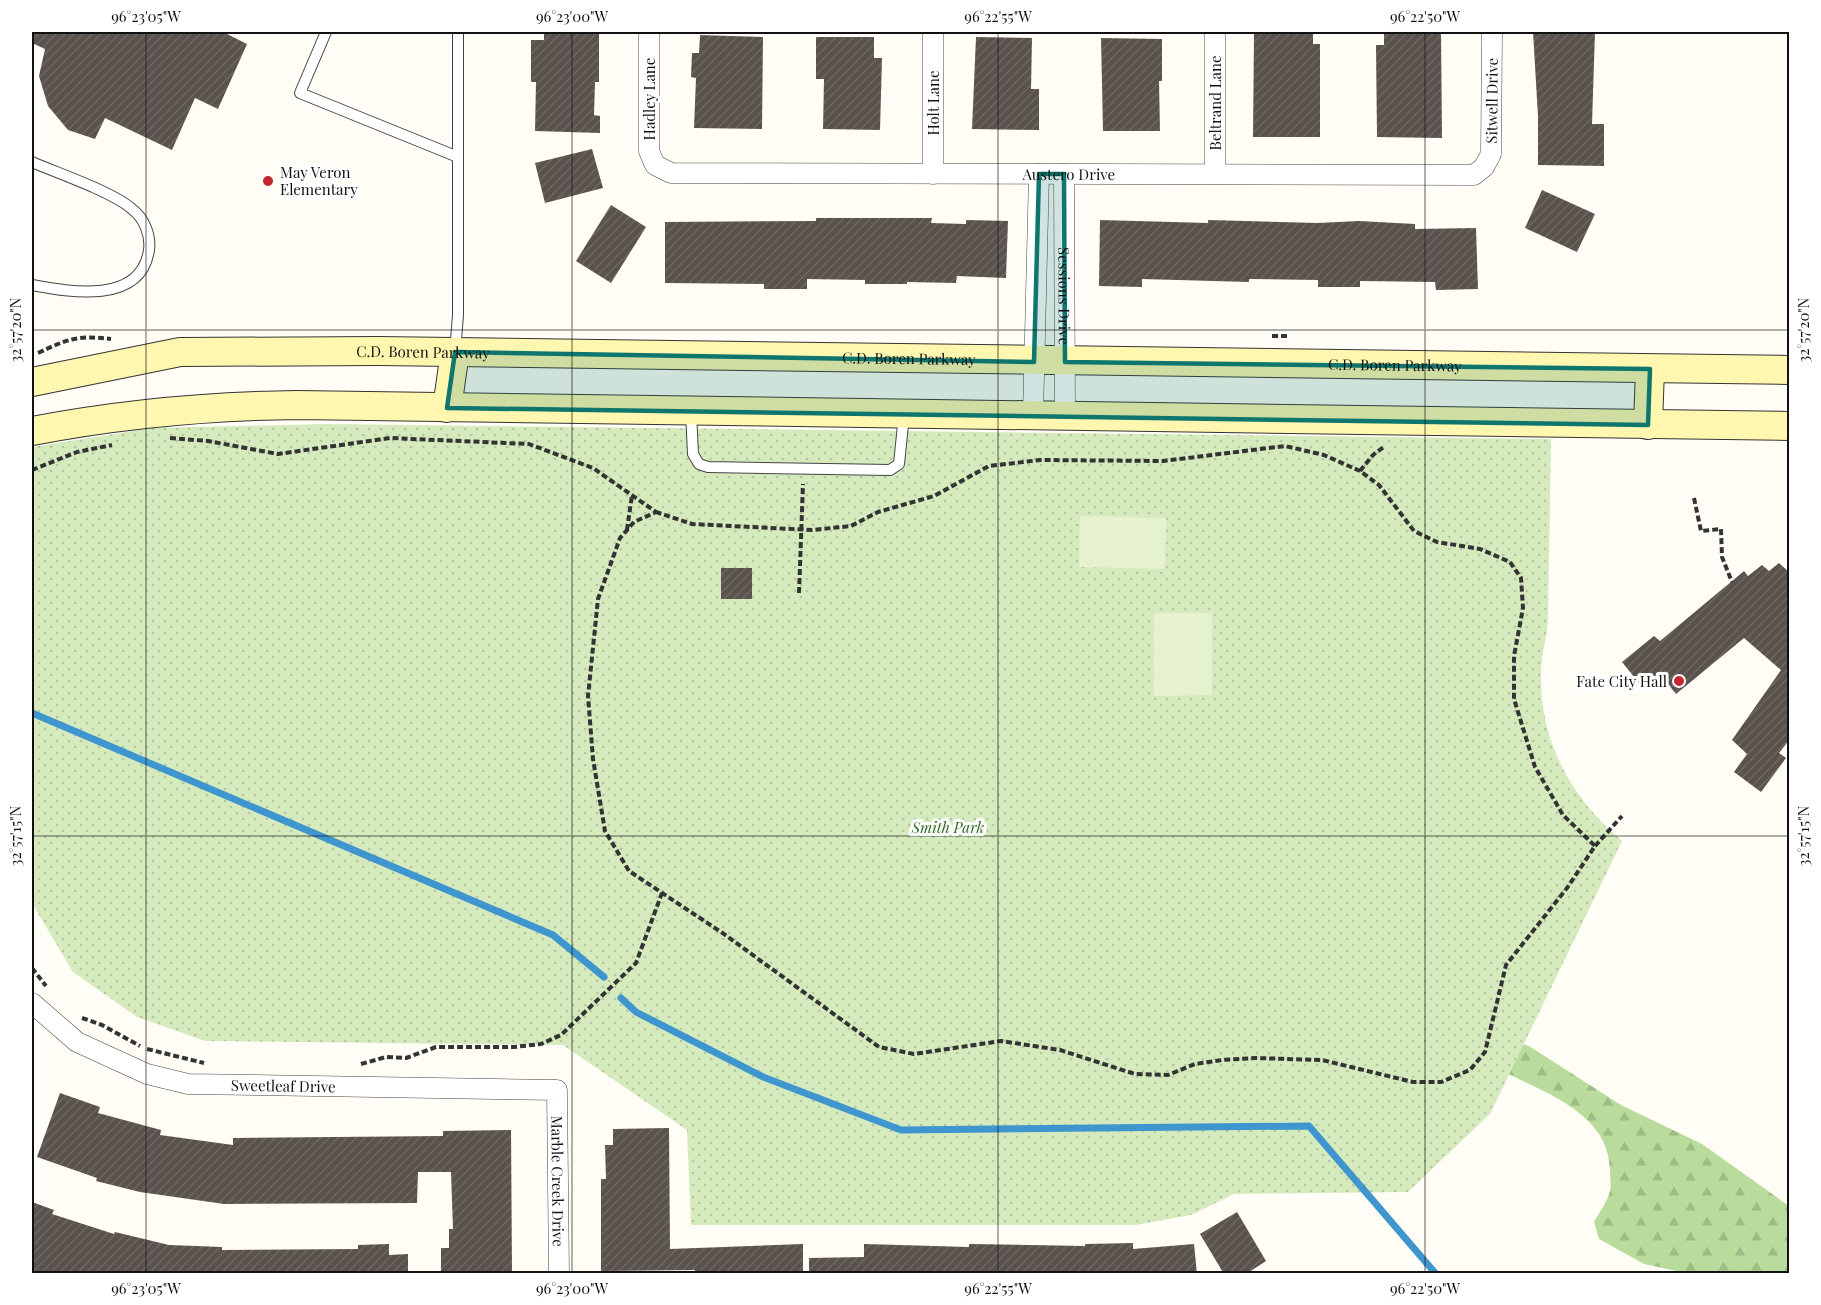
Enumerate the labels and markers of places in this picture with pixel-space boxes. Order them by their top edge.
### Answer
place label: May Veron Elementary [280,162,358,199]
marker: May Veron Elementary [261,174,275,188]
place label: Fate City Hall [1576,671,1667,691]
marker: Fate City Hall [1672,674,1686,688]

